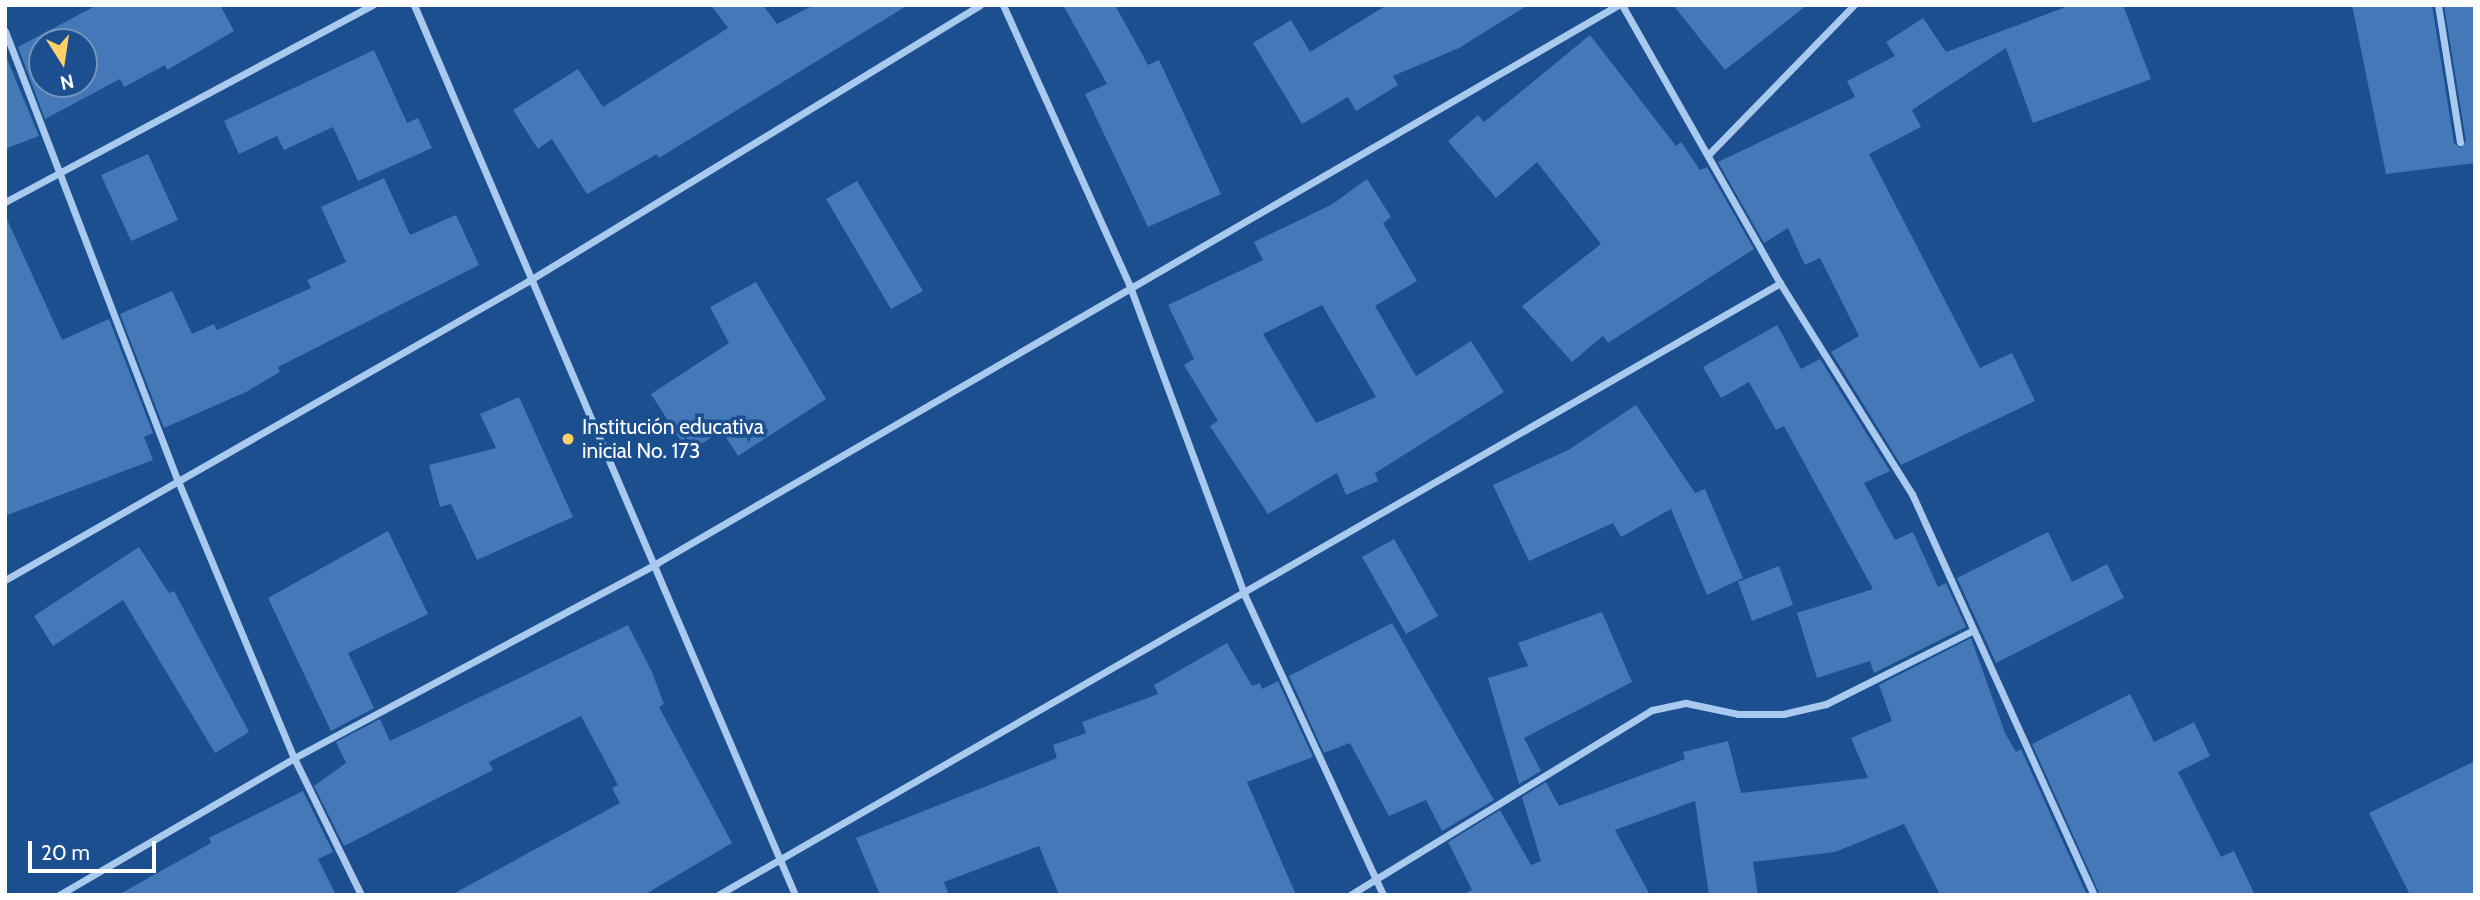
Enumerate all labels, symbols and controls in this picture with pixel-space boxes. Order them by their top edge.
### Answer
north arrow [28,28,98,98]
text: N [58,69,76,95]
place label: Institución educativa inicial No. 173 [582,414,764,464]
marker: Institución educativa inicial No. 173 [560,431,576,447]
scale bar [32,827,159,871]
text: 20 m [41,840,90,865]

